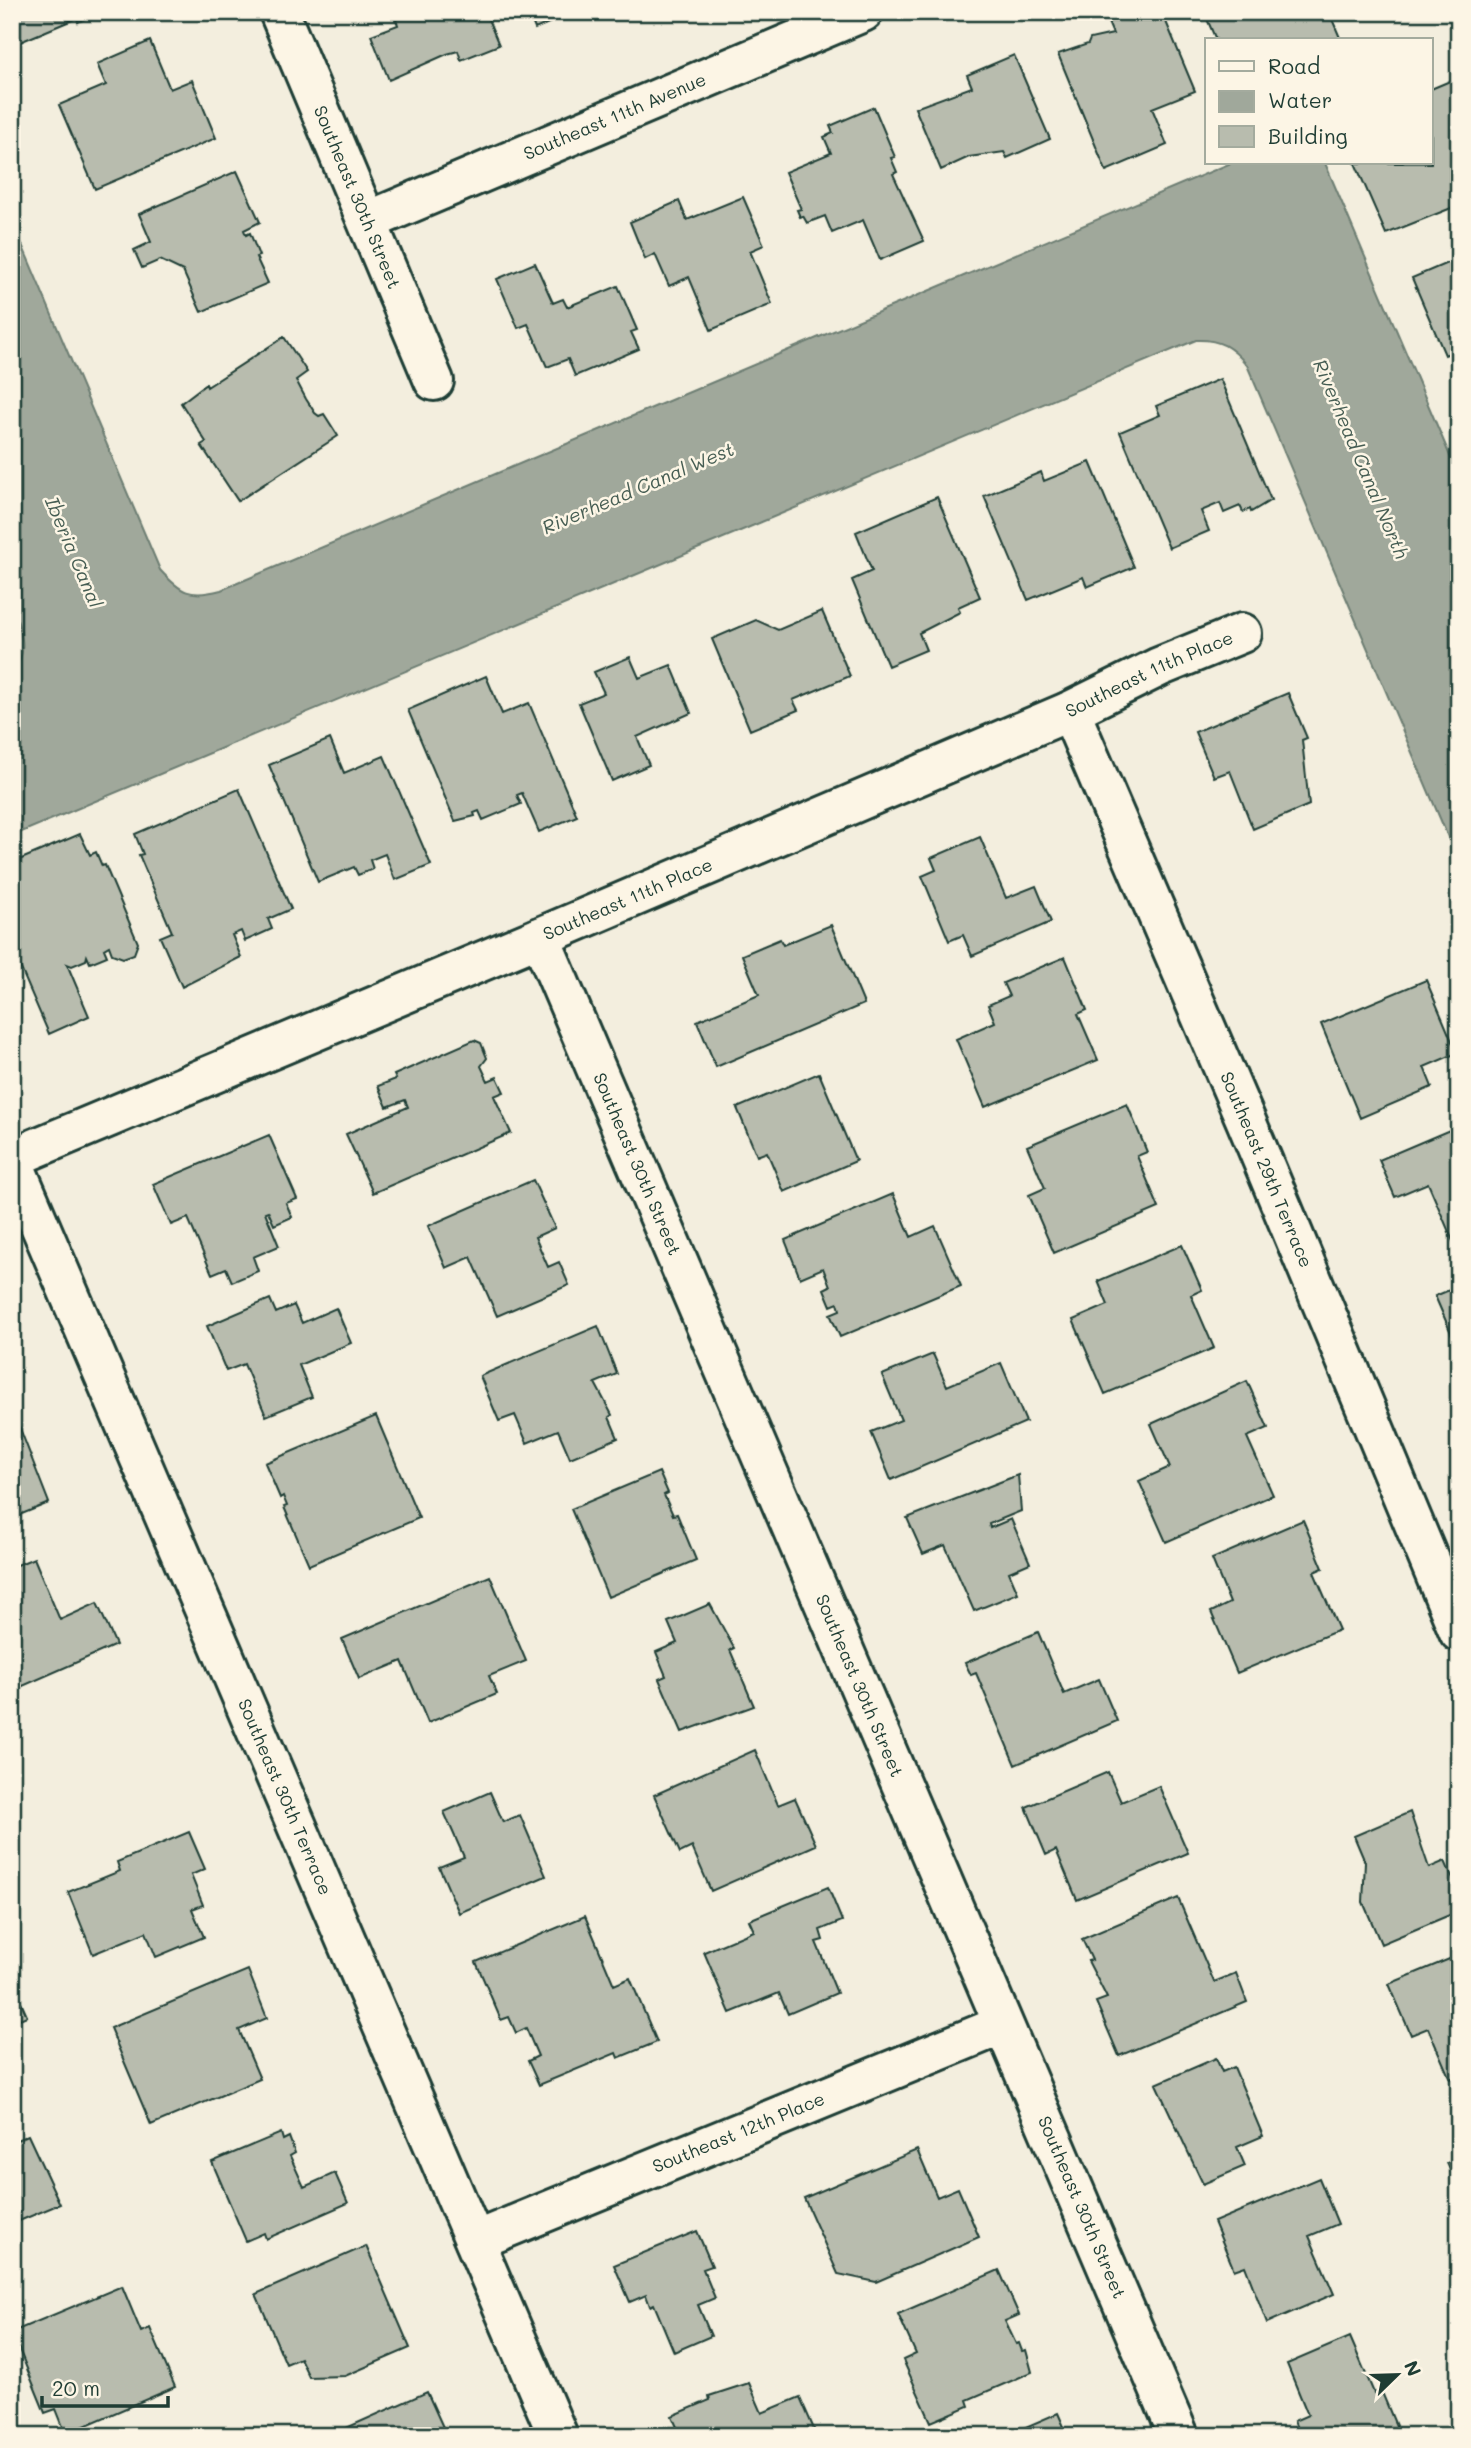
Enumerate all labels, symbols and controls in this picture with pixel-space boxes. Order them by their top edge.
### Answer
legend [1205,38,1432,164]
text: Road [1268,52,1320,79]
street label: Southeast 11th Avenue [520,67,709,165]
text: Water [1268,86,1332,113]
street label: Southeast 30th Street [309,102,407,292]
text: Building [1268,122,1348,149]
water label: Riverhead Canal North [1308,355,1415,562]
water label: Riverhead Canal West [538,436,738,539]
water label: Iberia Canal [40,493,109,611]
street label: Southeast 11th Place [1061,625,1236,722]
street label: Southeast 11th Place [539,852,716,945]
street label: Southeast 29th Terrace [1215,1068,1319,1271]
street label: Southeast 30th Street [588,1069,687,1259]
street label: Southeast 30th Street [811,1590,910,1780]
street label: Southeast 30th Terrace [233,1695,338,1899]
street label: Southeast 12th Place [649,2086,828,2178]
street label: Southeast 30th Street [1033,2112,1132,2302]
north arrow [1362,2340,1432,2410]
text: N [1399,2357,1427,2380]
scale bar [42,2364,168,2408]
text: 20 m [52,2374,100,2401]

